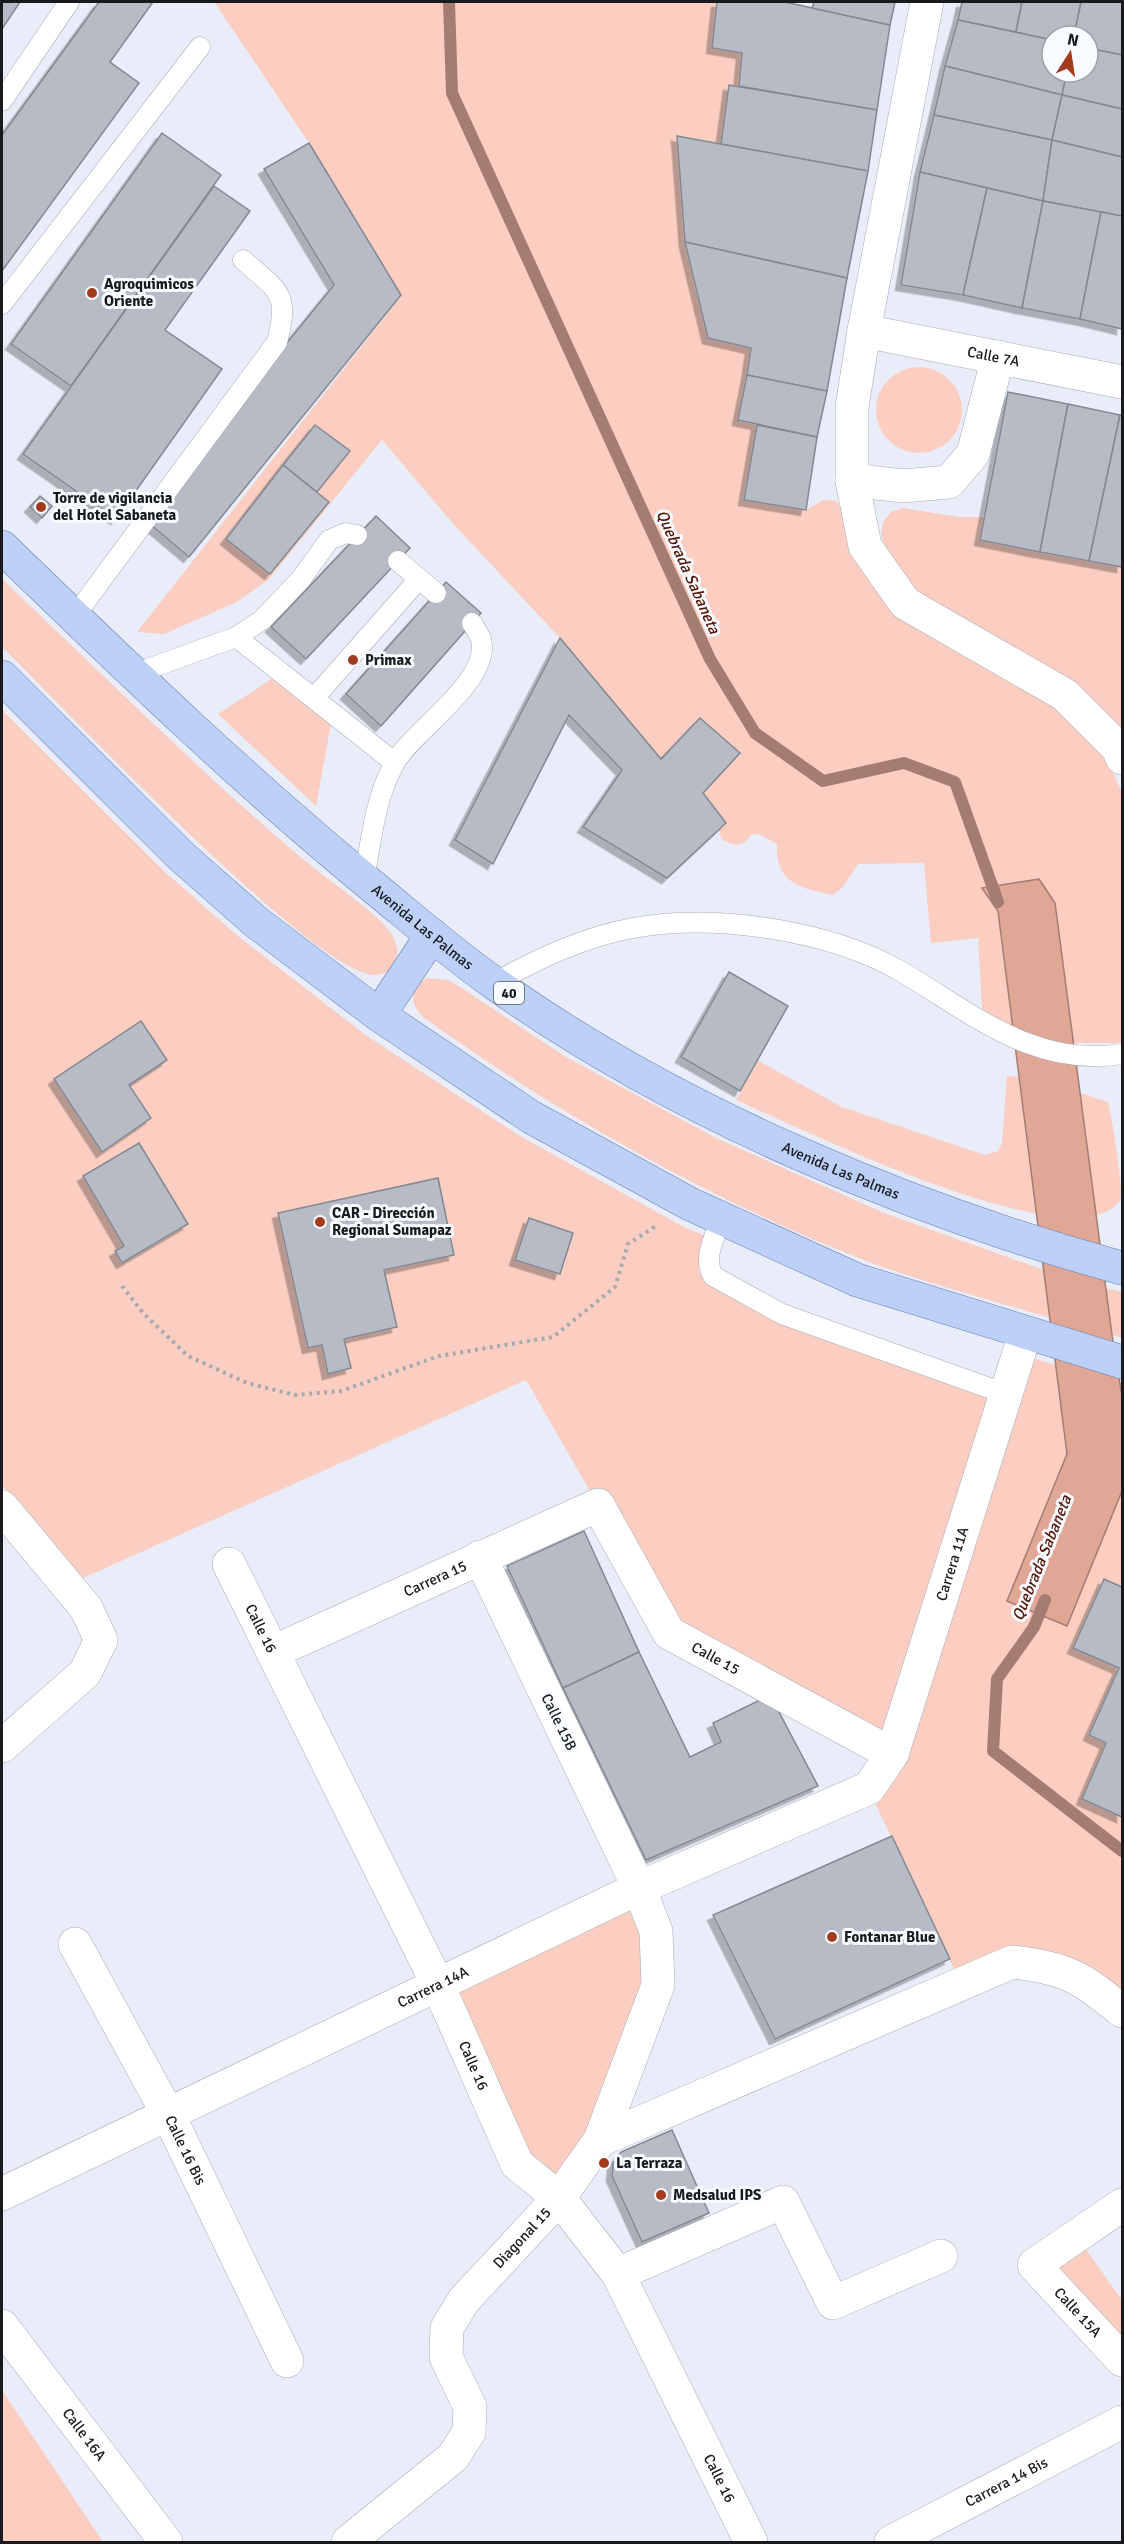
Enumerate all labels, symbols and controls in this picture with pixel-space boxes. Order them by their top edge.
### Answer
north arrow [1040,24,1100,84]
text: N [1065,29,1080,51]
place label: Agroquimicos Oriente [104,275,194,310]
marker: Agroquimicos Oriente [85,286,99,300]
street label: Calle 7A [966,343,1021,371]
place label: Torre de vigilancia del Hotel Sabaneta [53,489,177,524]
marker: Torre de vigilancia del Hotel Sabaneta [34,500,48,514]
water label: Quebrada Sabaneta [652,507,725,638]
place label: Primax [365,651,412,669]
marker: Primax [346,653,360,667]
street label: Avenida Las Palmas [368,880,477,974]
road number: 40 [494,982,524,1004]
street label: Avenida Las Palmas [779,1138,903,1203]
place label: CAR - Dirección Regional Sumapaz [332,1204,452,1239]
marker: CAR - Dirección Regional Sumapaz [313,1215,327,1229]
water label: Quebrada Sabaneta [1008,1492,1077,1624]
street label: Carrera 11A [932,1525,972,1603]
street label: Carrera 15 [401,1557,470,1601]
street label: Calle 16 [241,1601,281,1656]
street label: Calle 15 [688,1638,743,1679]
street label: Calle 15B [538,1691,580,1753]
place label: Fontanar Blue [844,1928,935,1946]
marker: Fontanar Blue [825,1930,839,1944]
street label: Carrera 14A [394,1962,471,2012]
street label: Calle 16 [455,2038,492,2093]
street label: Calle 16 Bis [161,2112,210,2188]
place label: La Terraza [616,2154,683,2172]
marker: La Terraza [597,2156,611,2170]
place label: Medsalud IPS [673,2186,761,2204]
marker: Medsalud IPS [654,2188,668,2202]
street label: Diagonal 15 [489,2204,555,2272]
street label: Calle 15A [1050,2284,1105,2341]
street label: Calle 16A [59,2404,110,2464]
street label: Calle 16 [700,2451,739,2506]
street label: Carrera 14 Bis [962,2453,1051,2511]

